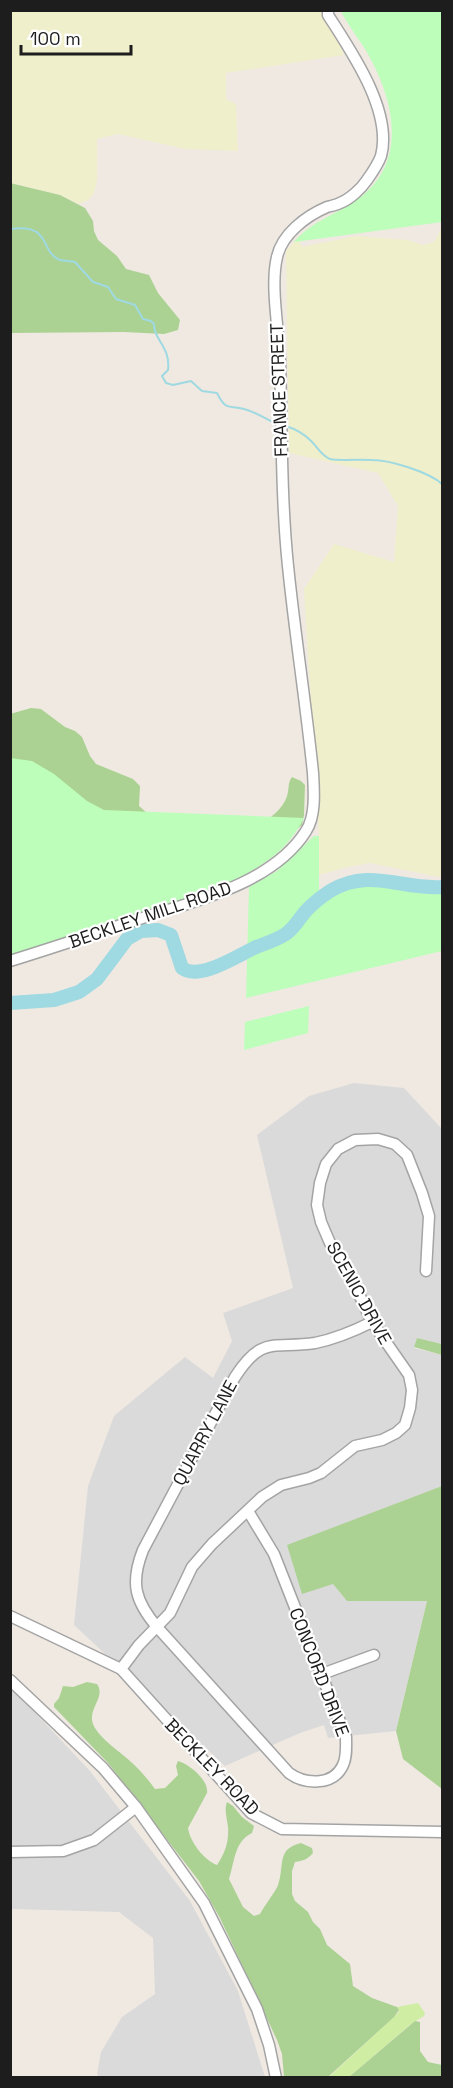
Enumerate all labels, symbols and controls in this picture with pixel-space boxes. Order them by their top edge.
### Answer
scale bar [21,18,130,56]
text: 100 m [30,27,81,50]
street label: FRANCE STREET [265,322,292,457]
street label: BECKLEY MILL ROAD [66,876,234,953]
street label: SCENIC DRIVE [322,1237,397,1348]
street label: QUARRY LANE [167,1376,242,1489]
street label: CONCORD DRIVE [284,1604,355,1739]
street label: BECKLEY ROAD [160,1713,265,1820]

